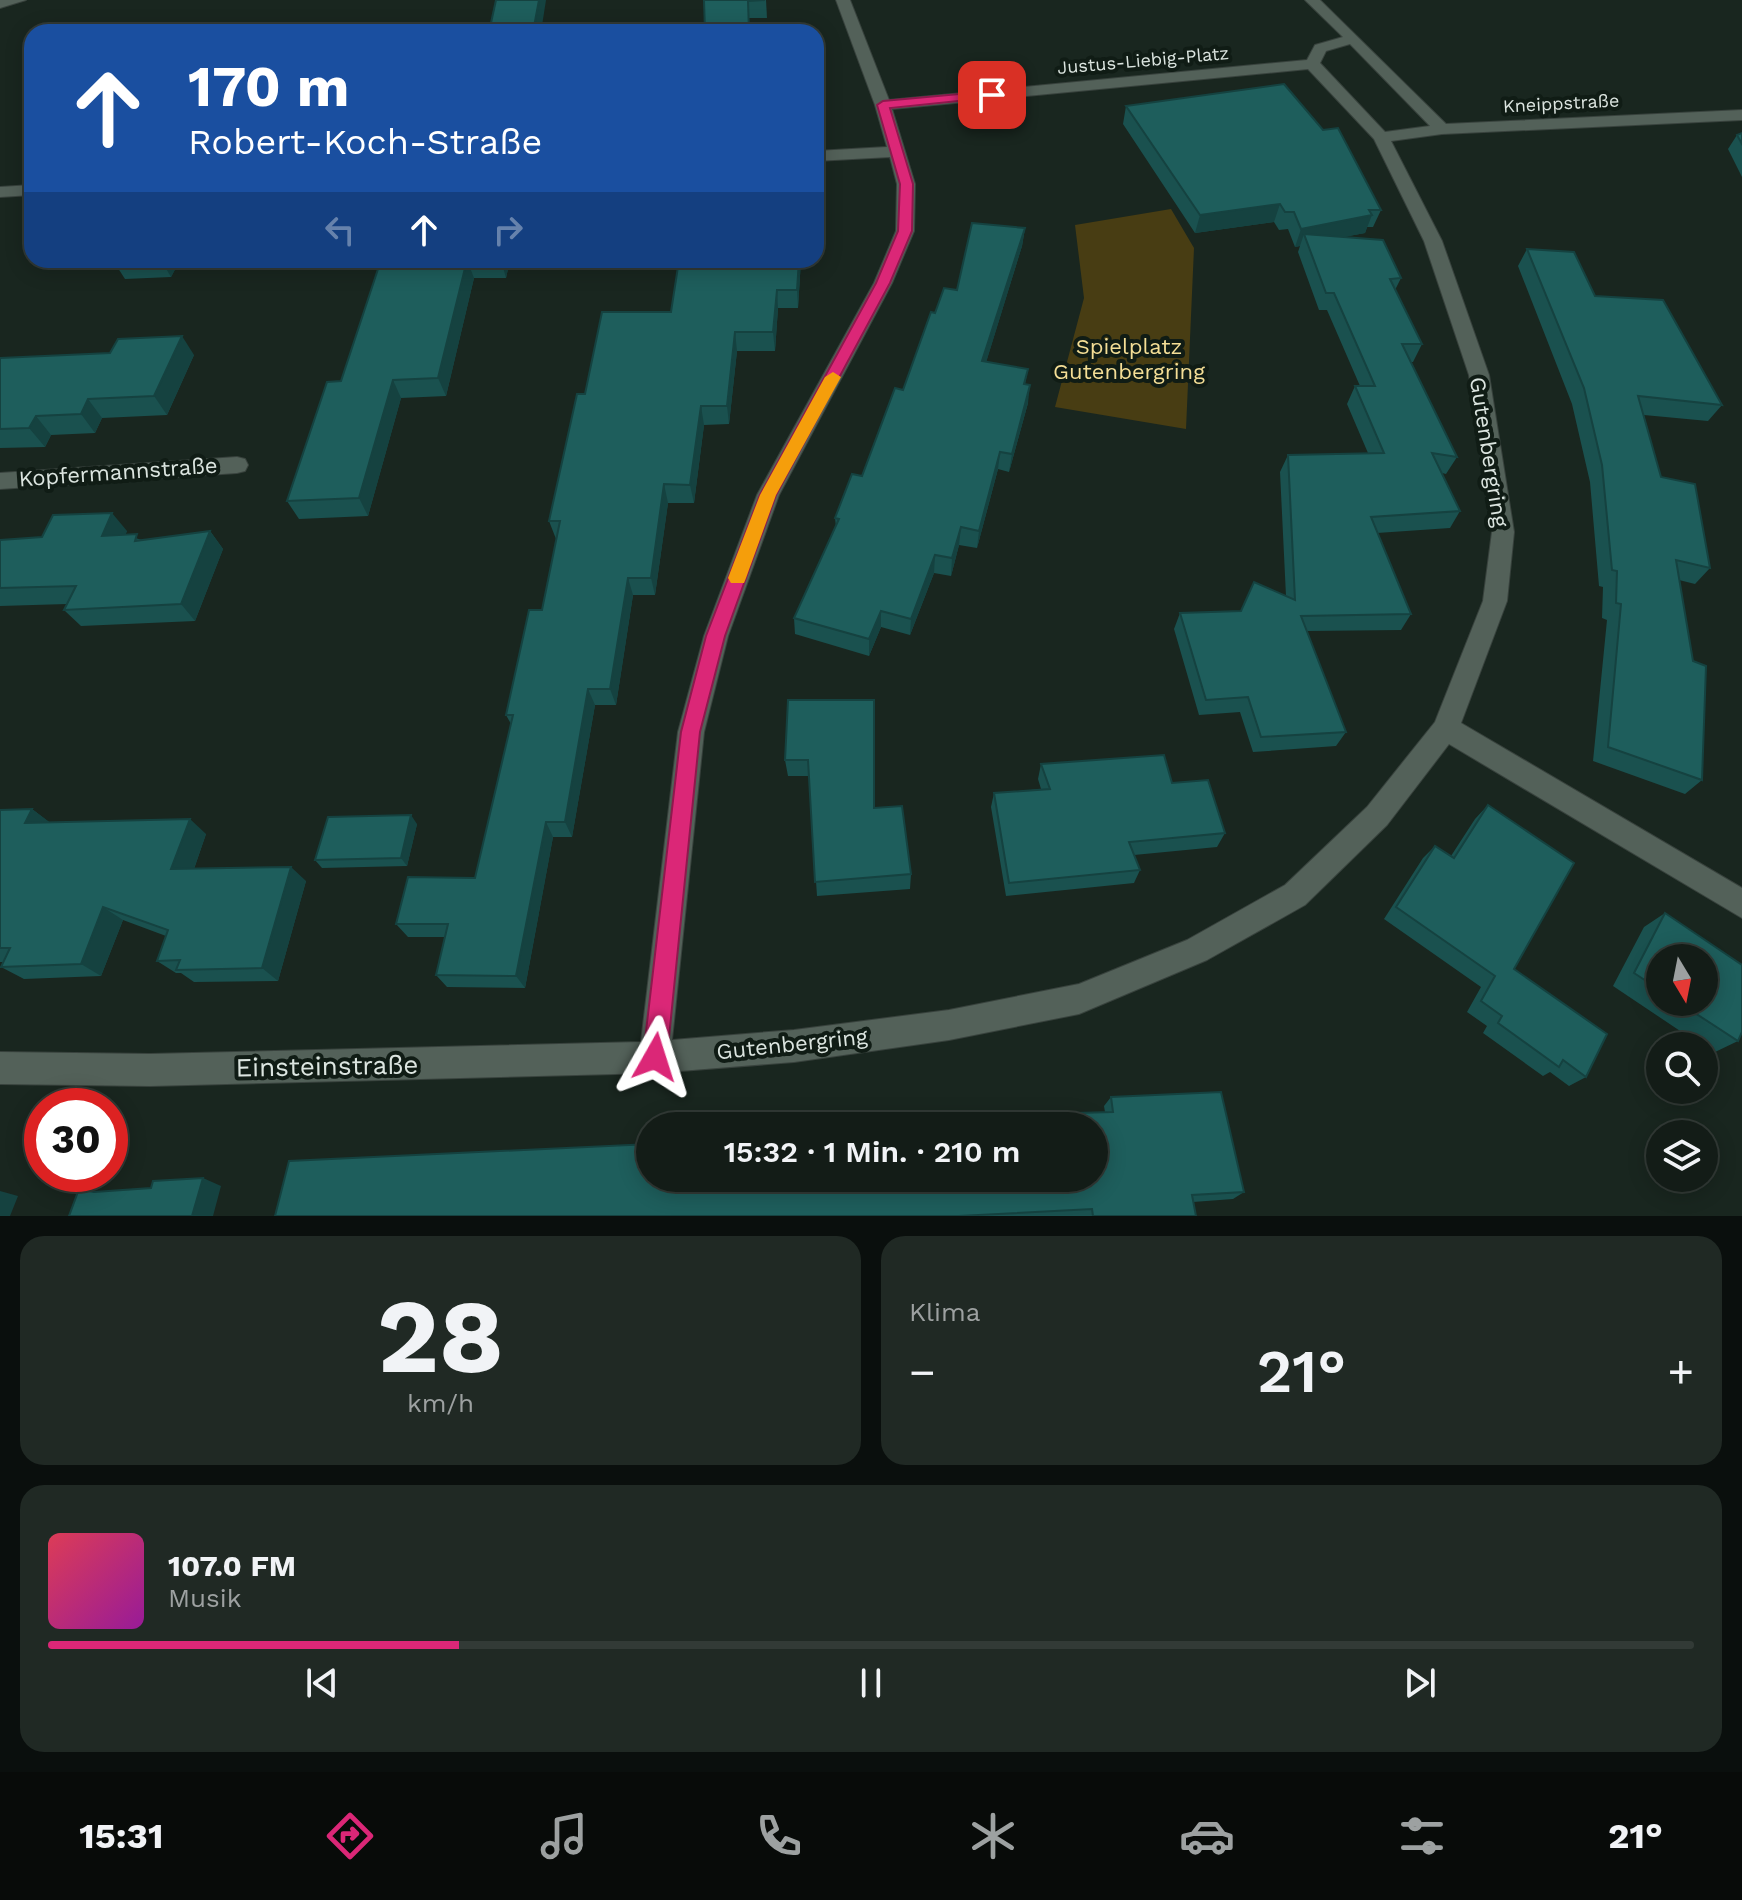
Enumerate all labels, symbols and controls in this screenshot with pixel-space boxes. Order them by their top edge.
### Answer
street label: Justus-Liebig-Platz [1056,42,1230,78]
text: 170 m [188,54,350,120]
icon: ahead [56,56,160,160]
pin [958,61,1026,129]
icon: arrive [970,73,1014,117]
street label: Kneippstraße [1502,89,1620,117]
text: Robert-Koch-Straße [188,121,542,163]
icon: left [318,208,362,252]
icon: ahead [402,208,446,252]
icon: right [486,208,530,252]
park label: Spielplatz Gutenbergring [1053,334,1205,384]
street label: Gutenbergring [1465,375,1513,529]
street label: Kopfermannstraße [18,453,218,491]
north arrow [1646,944,1718,1016]
map controls [1646,944,1718,1192]
position arrow [613,1015,697,1099]
street label: Gutenbergring [715,1024,869,1064]
button: search [1646,1032,1718,1104]
street label: Einsteinstraße [235,1049,419,1083]
speed limit sign: 30 [24,1088,128,1192]
button: layers [1646,1120,1718,1192]
text: 15:32 · 1 Min. · 210 m [724,1134,1020,1169]
text: 28 [377,1275,504,1397]
text: Klima [909,1297,980,1327]
text: 21° [1257,1336,1346,1407]
text: − [909,1346,936,1398]
text: + [1667,1346,1694,1398]
text: km/h [407,1388,474,1418]
text: 107.0 FM [168,1548,296,1583]
text: Musik [168,1583,241,1613]
icon: previous [300,1661,344,1705]
icon: pause [849,1661,893,1705]
icon: next [1398,1661,1442,1705]
icon: directions [322,1808,378,1864]
icon: music [536,1808,592,1864]
icon: phone [751,1808,807,1864]
icon: climate [965,1808,1021,1864]
icon: car [1179,1808,1235,1864]
icon: filters [1394,1808,1450,1864]
text: 15:31 [79,1815,163,1857]
text: 21° [1608,1815,1663,1857]

